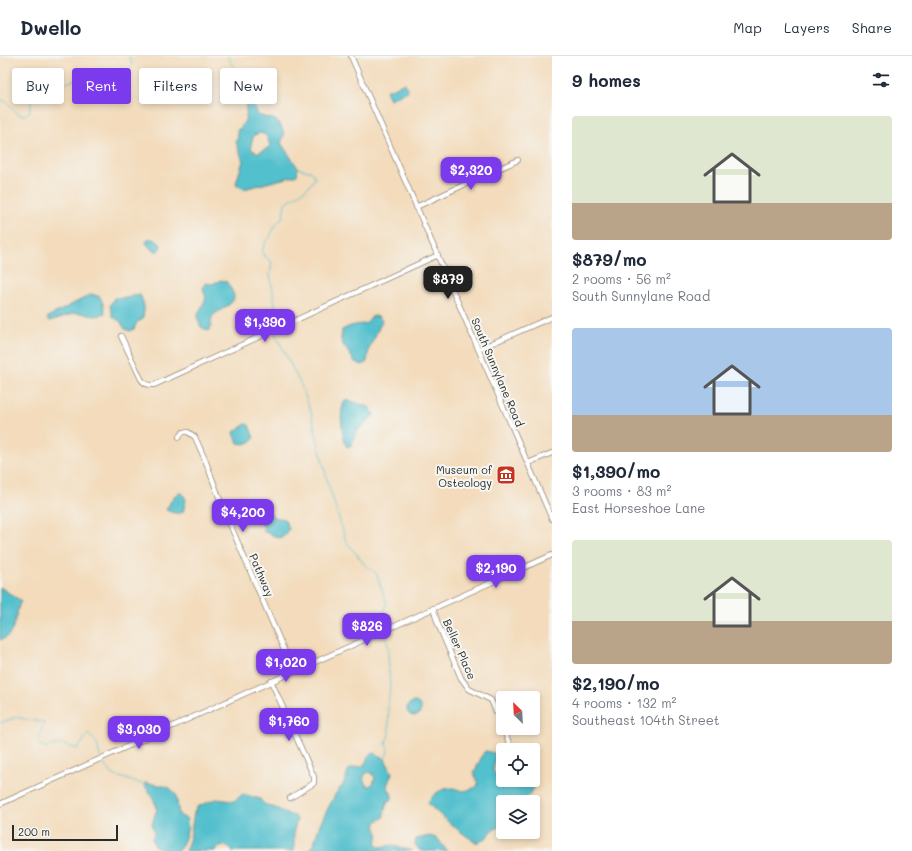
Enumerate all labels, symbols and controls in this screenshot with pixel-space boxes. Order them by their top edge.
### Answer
text: Dwello [20,15,81,40]
text: Map [733,18,762,37]
text: Layers [784,18,830,37]
text: Share [852,18,892,37]
chip: Buy [12,68,64,104]
chip: Rent [72,68,131,104]
chip: Filters [139,68,212,104]
chip: New [220,68,277,104]
text: 9 homes [572,69,641,91]
icon: filters [870,69,892,91]
icon: home [696,142,768,214]
pin: $2,320 [438,157,504,191]
text: $2,320 [450,161,492,178]
text: $879/mo [572,248,646,270]
pin: $879 [424,266,472,300]
text: $879 [432,270,464,287]
text: 2 rooms · 56 m² [572,270,671,287]
text: South Sunnylane Road [572,287,710,304]
pin: $1,390 [232,309,298,343]
text: $1,390 [244,313,286,330]
street label: South Sunnylane Road [468,315,528,429]
icon: home [696,354,768,426]
text: $1,390/mo [572,460,660,482]
place label: Museum of Osteology [436,462,493,490]
museum icon: Museum of Osteology [495,464,517,486]
text: 3 rooms · 83 m² [572,482,671,499]
pin: $4,200 [210,499,276,533]
text: East Horseshoe Lane [572,499,705,516]
text: $4,200 [221,503,265,520]
street label: Pathway [246,551,278,599]
pin: $2,190 [463,555,529,589]
text: $2,190 [475,559,517,576]
icon: home [696,566,768,638]
pin: $826 [343,613,391,647]
street label: Beller Place [440,616,480,682]
text: $826 [351,617,383,634]
pin: $1,020 [253,649,319,683]
text: $1,020 [265,653,307,670]
text: $2,190/mo [572,672,660,694]
north arrow [496,691,540,735]
map controls [496,691,540,839]
text: 4 rooms · 132 m² [572,694,677,711]
pin: $1,760 [256,708,322,742]
text: Southeast 104th Street [572,711,720,728]
text: $1,760 [268,712,310,729]
pin: $3,030 [106,716,172,750]
text: $3,030 [117,720,161,737]
button: locate [496,743,540,787]
button: layers [496,795,540,839]
scale bar [12,823,118,842]
text: 200 m [18,824,50,839]

